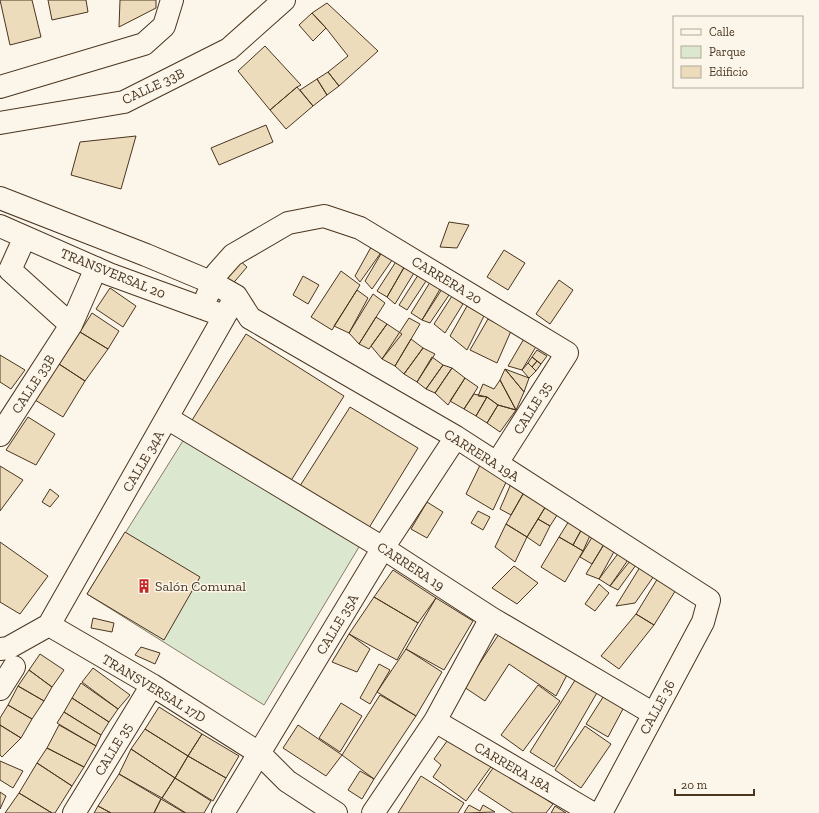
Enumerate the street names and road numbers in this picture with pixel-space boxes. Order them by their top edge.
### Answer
street label: CALLE 33B [119,65,187,108]
street label: TRANSVERSAL 20 [58,245,168,302]
street label: CARRERA 20 [408,253,485,308]
street label: CALLE 33B [8,352,59,417]
street label: CALLE 35 [510,379,555,438]
street label: CARRERA 19A [441,425,523,486]
street label: CALLE 34A [119,427,168,495]
street label: CARRERA 19 [374,538,448,594]
street label: CALLE 35A [313,590,363,658]
street label: TRANSVERSAL 17D [99,651,209,726]
street label: CALLE 36 [636,677,679,737]
street label: CALLE 35 [91,720,136,779]
street label: CARRERA 18A [471,739,555,797]

